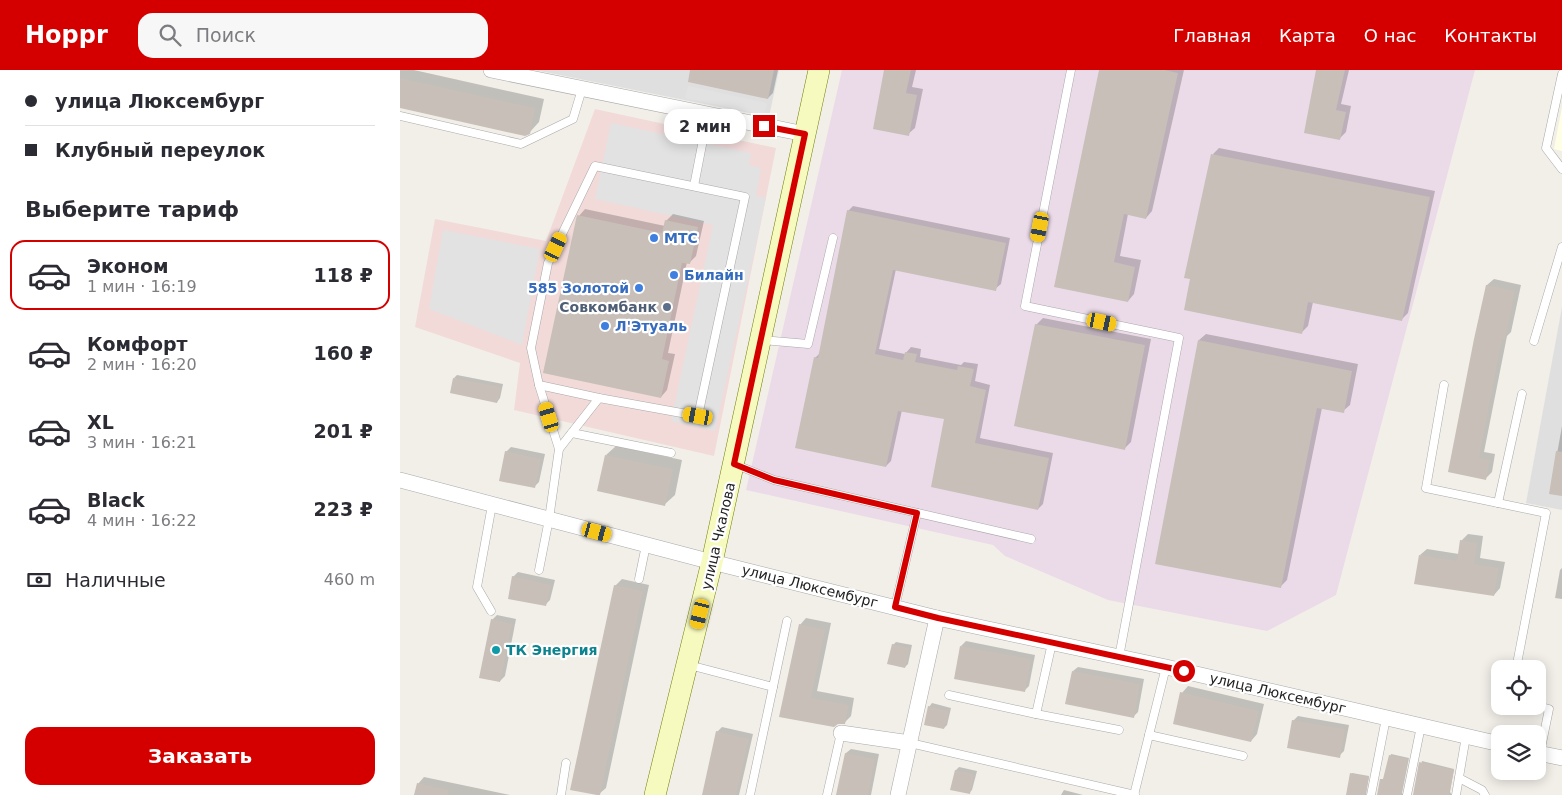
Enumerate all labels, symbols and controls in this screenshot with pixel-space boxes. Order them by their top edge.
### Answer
search box [138,13,488,58]
text: Hoppr [25,21,108,49]
icon: search [156,21,184,49]
text: Поиск [196,24,256,46]
text: Главная [1173,25,1251,46]
text: Карта [1279,25,1336,46]
text: О нас [1364,25,1416,46]
text: Контакты [1444,25,1537,46]
text: улица Люксембург [55,90,264,112]
callout: 2 мин [664,108,746,144]
route end [753,115,775,137]
text: 2 мин [679,117,731,136]
text: Клубный переулок [55,139,265,161]
text: Выберите тариф [25,197,239,222]
car [1029,211,1050,243]
car [542,230,569,264]
place label: МТС [664,230,698,246]
marker: МТС [648,232,660,244]
icon: car [27,253,72,298]
text: Эконом [87,255,169,277]
text: 118 ₽ [314,264,373,286]
place label: Билайн [684,267,744,283]
marker: Билайн [668,269,680,281]
text: 1 мин · 16:19 [87,277,197,296]
place label: 585 Золотой [528,280,629,296]
marker: 585 Золотой [633,282,645,294]
place label: Совкомбанк [559,299,657,315]
marker: Совкомбанк [661,301,673,313]
car [1085,312,1118,332]
place label: Л'Этуаль [615,318,687,334]
marker: Л'Этуаль [599,320,611,332]
icon: car [27,331,72,376]
text: Комфорт [87,333,188,355]
text: 160 ₽ [314,342,373,364]
text: 2 мин · 16:20 [87,355,197,374]
car [537,400,560,434]
car [681,406,714,426]
icon: car [27,409,72,454]
text: XL [87,411,114,433]
text: 201 ₽ [314,420,373,442]
text: 3 мин · 16:21 [87,433,197,452]
street label: улица Чкалова [698,481,738,591]
icon: car [27,487,72,532]
text: Black [87,489,145,511]
text: 223 ₽ [314,498,373,520]
text: 4 мин · 16:22 [87,511,197,530]
car [580,521,613,543]
street label: улица Люксембург [740,561,880,611]
icon: cash [25,566,53,594]
text: Наличные [65,569,166,591]
text: 460 m [324,570,375,589]
car [689,598,710,630]
place label: ТК Энергия [506,642,597,658]
marker: ТК Энергия [490,644,502,656]
route start [1173,660,1195,682]
map controls [1491,660,1546,780]
button: locate [1491,660,1546,715]
street label: улица Люксембург [1208,669,1348,717]
button: layers [1491,725,1546,780]
button: Заказать [25,727,375,785]

